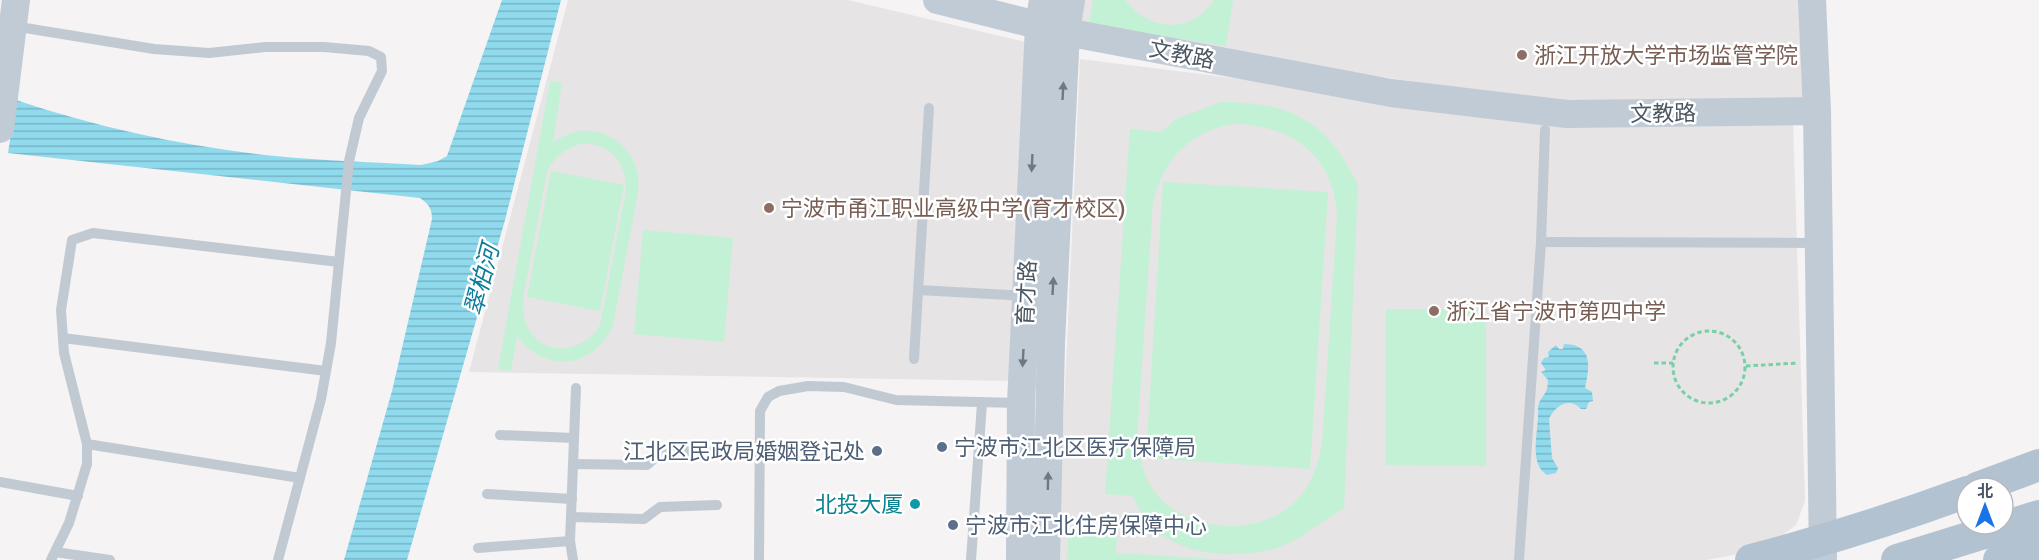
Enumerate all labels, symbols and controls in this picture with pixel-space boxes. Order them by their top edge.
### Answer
street label: 文教路 [1147,35,1217,74]
place label: 浙江开放大学市场监管学院 [1534,42,1798,69]
marker: 浙江开放大学市场监管学院 [1515,48,1529,62]
one-way arrow [1059,81,1068,100]
street label: 文教路 [1630,99,1696,128]
one-way arrow [1028,154,1037,173]
place label: 宁波市甬江职业高级中学(育才校区) [781,195,1126,222]
marker: 宁波市甬江职业高级中学(育才校区) [762,201,776,215]
water label: 翠柏河 [458,237,507,319]
street label: 育才路 [1011,259,1042,327]
one-way arrow [1049,276,1058,295]
place label: 浙江省宁波市第四中学 [1446,298,1666,325]
marker: 浙江省宁波市第四中学 [1427,304,1441,318]
one-way arrow [1019,348,1028,367]
place label: 宁波市江北区医疗保障局 [954,434,1196,461]
place label: 江北区民政局婚姻登记处 [623,438,865,465]
marker: 宁波市江北区医疗保障局 [935,440,949,454]
marker: 江北区民政局婚姻登记处 [870,444,884,458]
one-way arrow [1043,471,1052,490]
north arrow [1955,476,2015,536]
text: 北 [1977,482,1993,502]
place label: 北投大厦 [815,491,903,518]
marker: 北投大厦 [908,497,922,511]
place label: 宁波市江北住房保障中心 [965,512,1207,539]
marker: 宁波市江北住房保障中心 [946,518,960,532]

